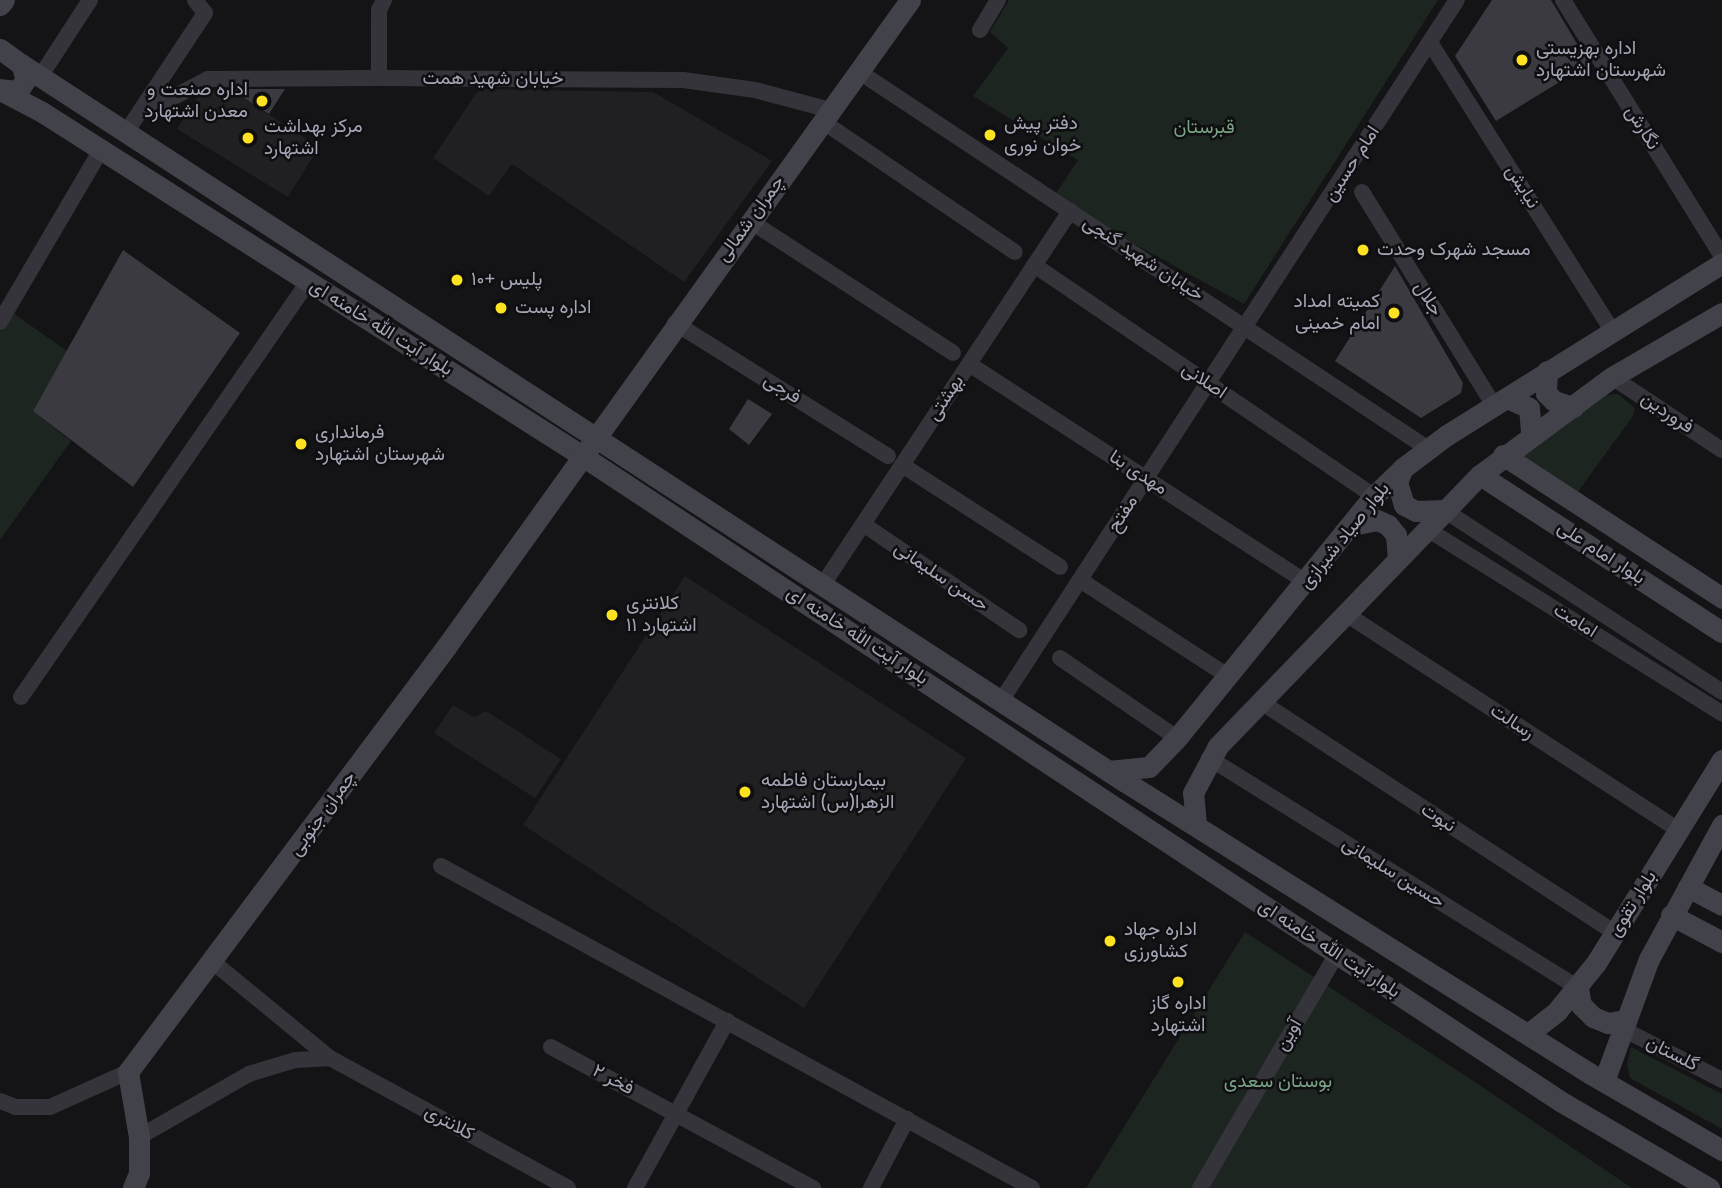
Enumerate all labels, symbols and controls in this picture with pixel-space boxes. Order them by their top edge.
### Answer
place label: اداره بهزیستی شهرستان اشتهارد [1536,38,1666,82]
marker: اداره بهزیستی شهرستان اشتهارد [1514,52,1530,68]
street label: خیابان شهید همت [422,68,564,90]
place label: اداره صنعت و معدن اشتهارد [144,79,248,123]
marker: اداره صنعت و معدن اشتهارد [254,93,270,109]
street label: نگارش [1620,102,1664,154]
place label: دفتر پیش خوان نوری [1004,113,1081,157]
place label: مرکز بهداشت اشتهارد [264,116,363,160]
park label: قبرستان [1173,117,1235,139]
street label: امام حسین [1319,122,1385,206]
marker: دفتر پیش خوان نوری [982,127,998,143]
marker: مرکز بهداشت اشتهارد [238,128,258,148]
street label: نیایش [1500,161,1544,213]
street label: چمران شمالی [712,172,790,266]
street label: خیابان شهید گنجی [1078,211,1208,307]
place label: مسجد شهرک وحدت [1377,239,1531,261]
marker: مسجد شهرک وحدت [1355,242,1371,258]
place label: پلیس +۱۰ [471,269,542,291]
marker: پلیس +۱۰ [449,272,465,288]
street label: بلوار آیت الله خامنه ای [305,275,457,381]
street label: جلال [1409,278,1447,320]
place label: کمیته امداد امام خمینی [1294,291,1380,335]
place label: اداره پست [515,297,591,319]
marker: اداره پست [493,300,509,316]
marker: کمیته امداد امام خمینی [1386,305,1402,321]
street label: اصلانی [1177,358,1231,404]
street label: فرجی [759,369,805,409]
street label: بهشتی [923,371,969,425]
street label: فروردین [1636,387,1698,439]
place label: فرمانداری شهرستان اشتهارد [315,422,445,466]
marker: فرمانداری شهرستان اشتهارد [293,436,309,452]
street label: مهدی بنا [1105,446,1171,500]
street label: بلوار صیاد شیرازی [1295,478,1395,594]
street label: مفتح [1103,491,1143,537]
street label: بلوار امام علی [1553,516,1649,590]
street label: حسن سلیمانی [889,537,993,617]
street label: بلوار آیت الله خامنه ای [782,582,932,690]
place label: کلانتری ۱۱ اشتهارد [626,593,697,637]
street label: امامت [1549,599,1601,643]
marker: کلانتری ۱۱ اشتهارد [604,607,620,623]
street label: رسالت [1486,699,1538,745]
street label: چمران جنوبی [285,767,361,861]
place label: بیمارستان فاطمه الزهرا(س) اشتهارد [761,770,894,814]
marker: بیمارستان فاطمه الزهرا(س) اشتهارد [735,782,755,802]
street label: نبوت [1416,798,1460,838]
street label: حسین سلیمانی [1338,832,1448,914]
street label: بلوار تقوی [1604,867,1662,941]
street label: بلوار آیت الله خامنه ای [1254,895,1404,1003]
place label: اداره جهاد کشاورزی [1124,919,1197,963]
marker: اداره جهاد کشاورزی [1102,933,1118,949]
marker: اداره گاز اشتهارد [1170,974,1186,990]
place label: اداره گاز اشتهارد [1150,993,1206,1037]
street label: آوین [1271,1015,1307,1055]
street label: گلستان [1642,1031,1702,1077]
street label: فخر ۲ [588,1060,638,1100]
park label: بوستان سعدی [1224,1071,1332,1093]
street label: کلانتری [420,1100,478,1146]

